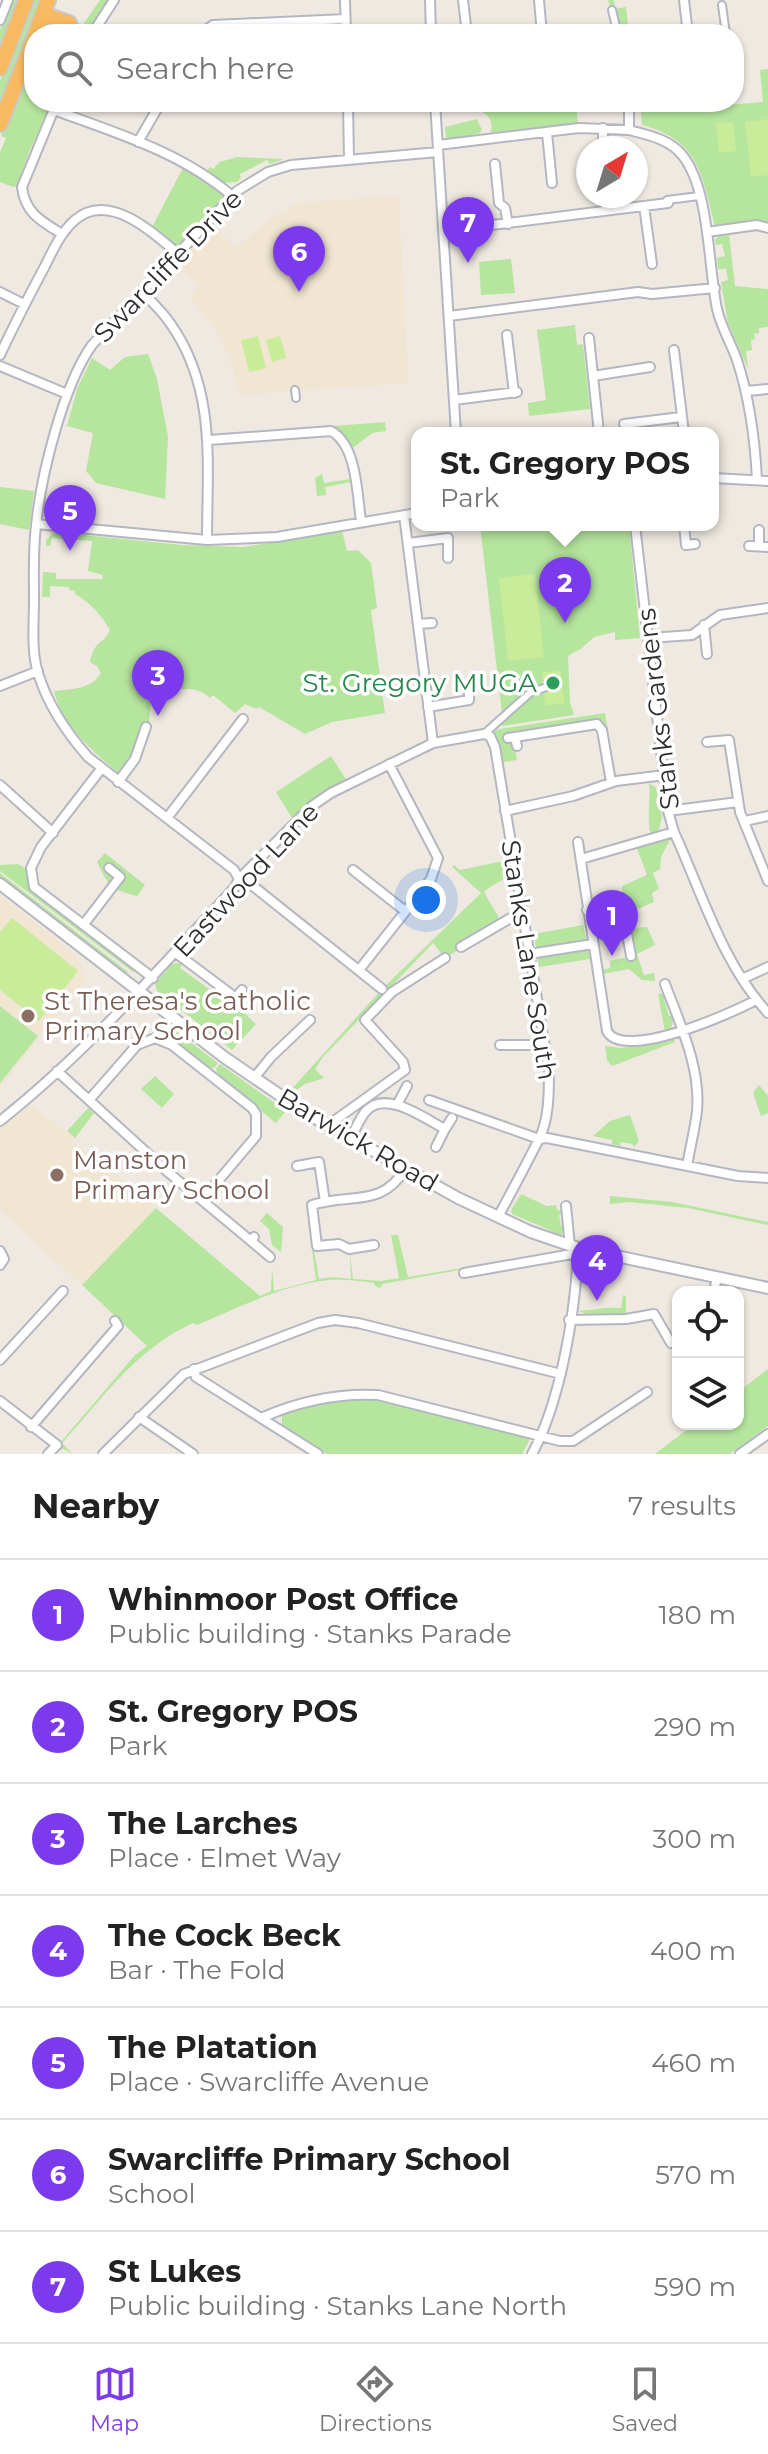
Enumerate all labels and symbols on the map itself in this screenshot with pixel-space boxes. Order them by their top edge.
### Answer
north arrow [576,136,648,208]
street label: Swarcliffe Drive [87,183,249,349]
pin: 7 [442,197,494,263]
pin: 6 [273,226,325,292]
pin: 5 [44,485,96,551]
pin: 2 [539,557,591,623]
street label: Stanks Gardens [630,606,686,812]
pin: 3 [132,650,184,716]
place label: St. Gregory MUGA [303,667,537,699]
marker: St. Gregory MUGA [544,674,562,692]
street label: Eastwood Lane [166,796,326,964]
street label: Stanks Lane South [494,838,564,1082]
your location [406,880,446,920]
pin: 1 [586,890,638,956]
place label: St Theresa's Catholic Primary School [44,985,311,1047]
marker: St Theresa's Catholic Primary School [19,1007,37,1025]
street label: Barwick Road [272,1081,444,1199]
place label: Manston Primary School [73,1144,270,1206]
marker: Manston Primary School [48,1166,66,1184]
pin: 4 [571,1235,623,1301]

